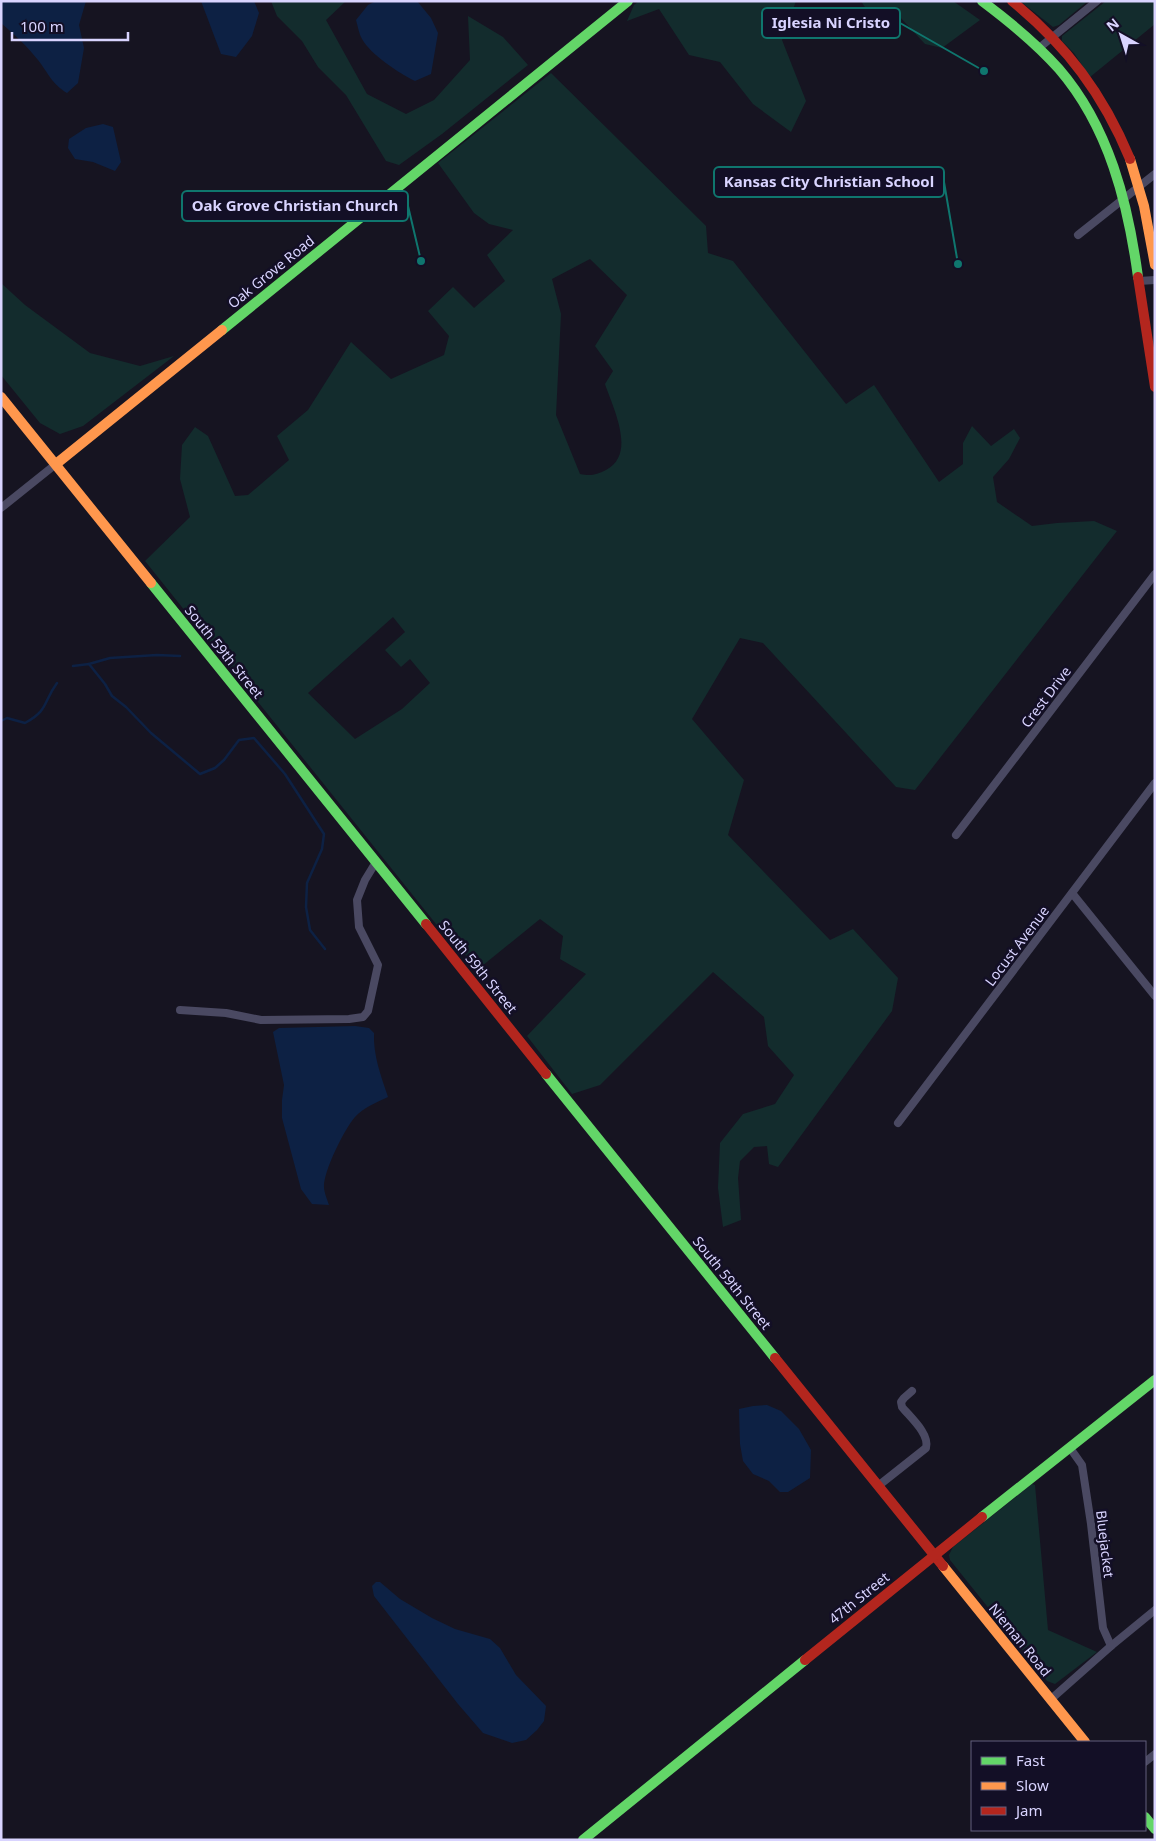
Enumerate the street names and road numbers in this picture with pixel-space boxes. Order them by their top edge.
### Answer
street label: Oak Grove Road [223,231,318,312]
street label: South 59th Street [181,601,268,702]
street label: Crest Drive [1016,662,1075,731]
street label: Locust Avenue [980,902,1053,990]
street label: South 59th Street [435,916,522,1017]
street label: South 59th Street [689,1232,776,1333]
street label: Bluejacket [1092,1509,1119,1579]
street label: 47th Street [825,1567,893,1628]
street label: Nieman Road [985,1599,1056,1680]

